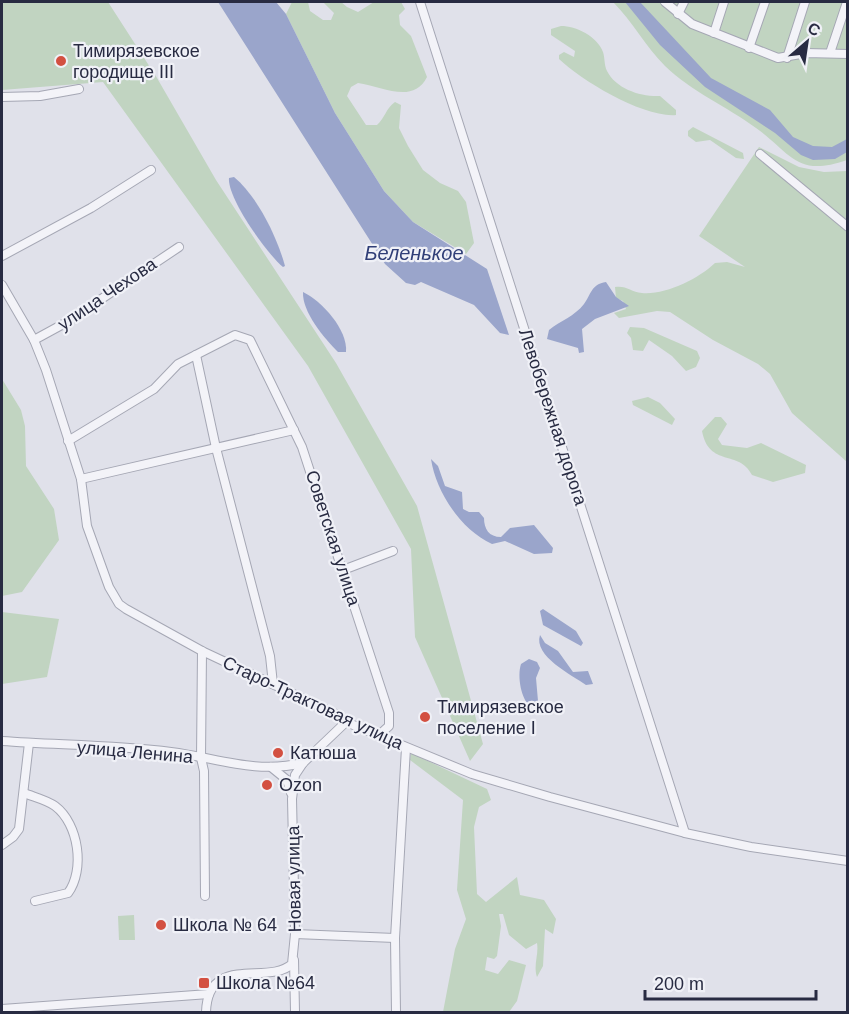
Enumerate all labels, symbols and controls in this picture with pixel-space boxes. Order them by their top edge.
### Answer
north arrow [777,12,837,72]
text: С [805,19,824,40]
place label: Тимирязевское городище III [73,41,200,82]
marker: Тимирязевское городище III [54,54,68,68]
water label: Беленькое [364,242,464,264]
street label: улица Чехова [54,253,161,334]
street label: Левобережная дорога [515,326,591,509]
street label: Советская улица [302,468,365,609]
street label: Старо-Трактовая улица [220,652,407,754]
place label: Тимирязевское поселение I [437,697,564,738]
marker: Тимирязевское поселение I [418,710,432,724]
street label: улица Ленина [76,737,195,767]
place label: Катюша [290,743,357,763]
marker: Катюша [271,746,285,760]
place label: Ozon [279,775,322,795]
marker: Ozon [260,778,274,792]
street label: Новая улица [283,825,305,932]
place label: Школа № 64 [173,915,277,935]
marker: Школа № 64 [154,918,168,932]
scale bar [645,963,816,1001]
place label: Школа №64 [216,973,315,993]
text: 200 m [654,974,704,994]
marker: Школа №64 [197,976,211,990]

